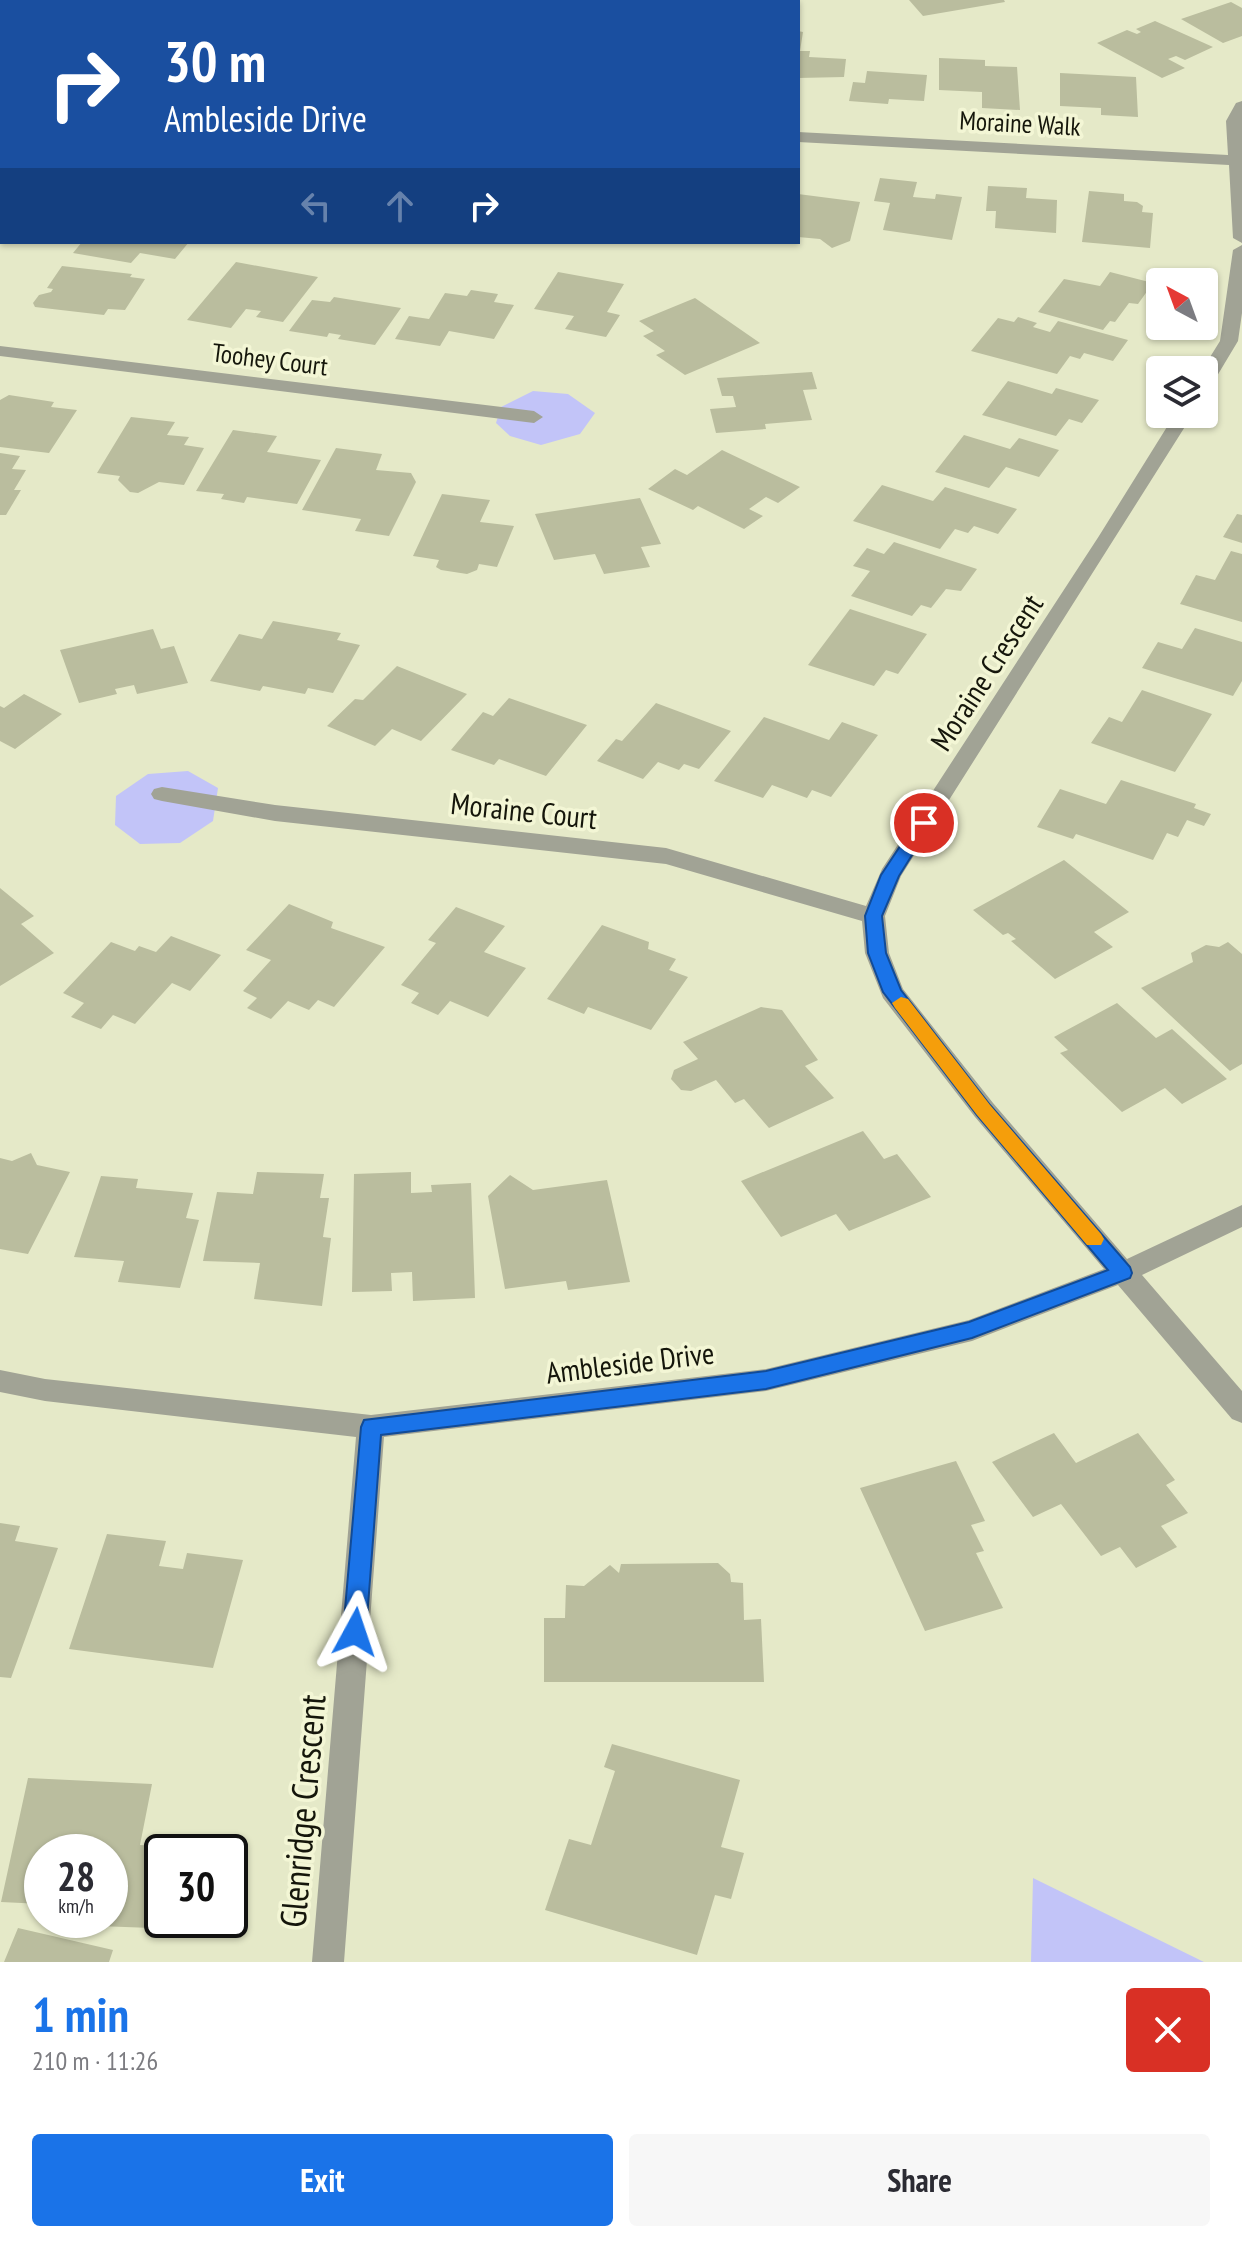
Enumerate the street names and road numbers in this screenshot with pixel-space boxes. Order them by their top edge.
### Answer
street label: Moraine Walk [959,103,1081,143]
street label: Toohey Court [210,336,330,382]
street label: Moraine Crescent [921,586,1051,758]
street label: Moraine Court [449,783,600,837]
street label: Ambleside Drive [544,1332,716,1392]
street label: Glenridge Crescent [268,1692,336,1930]

